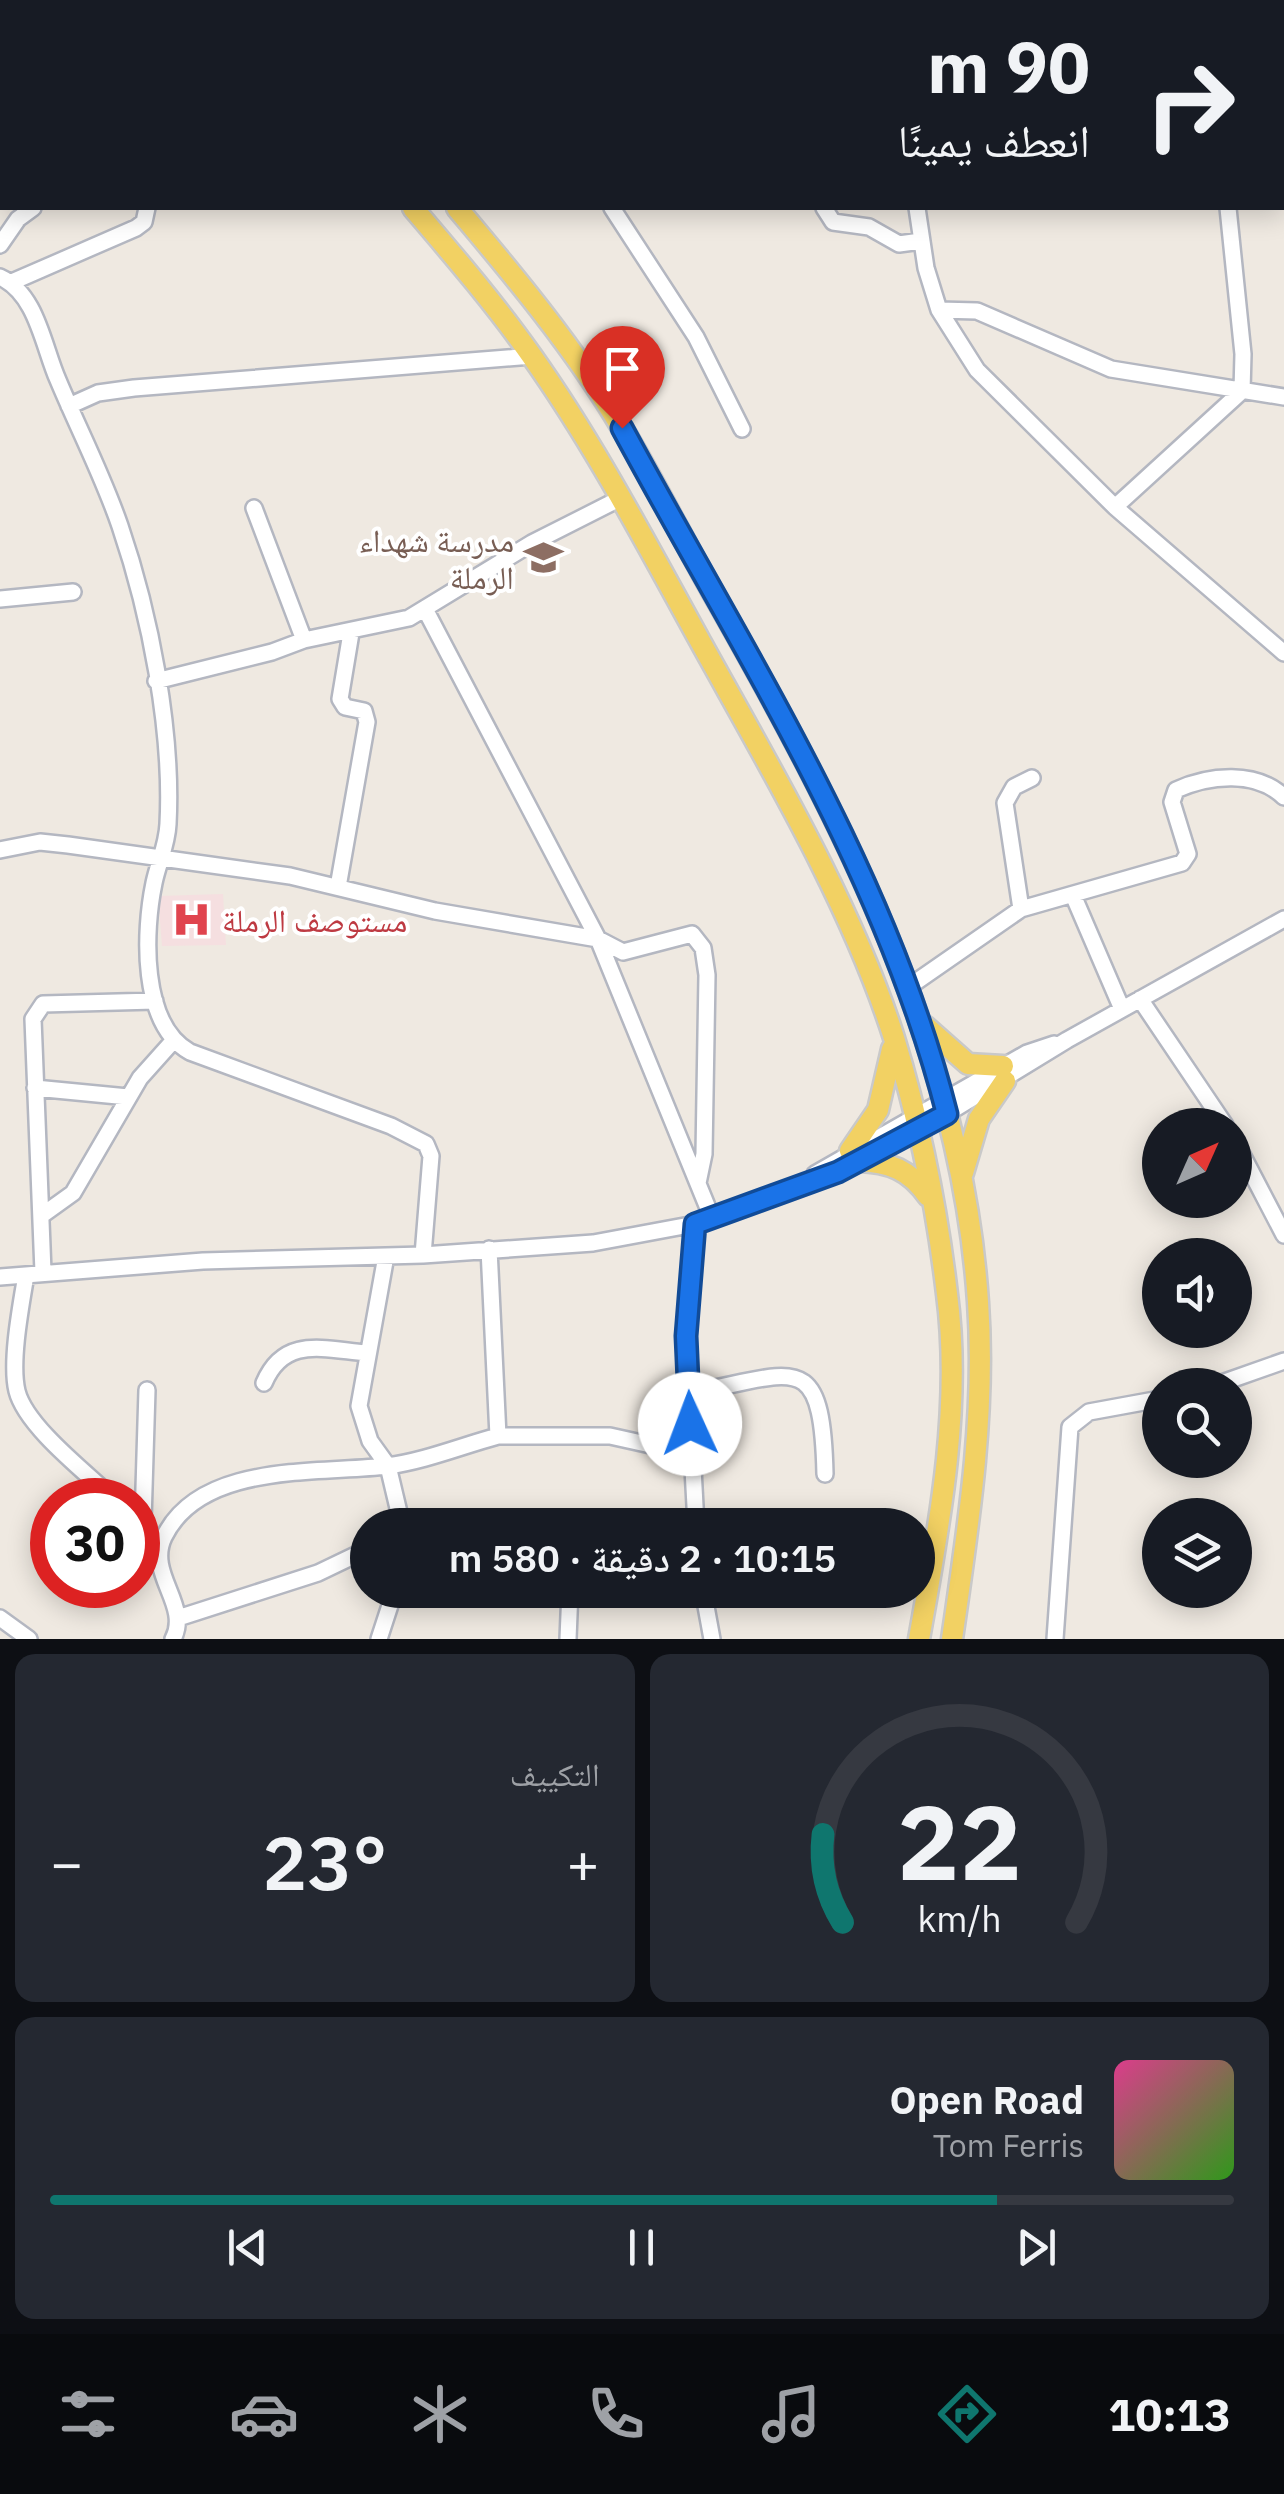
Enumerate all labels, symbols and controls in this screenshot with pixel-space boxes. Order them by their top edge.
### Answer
text: 90 m [927,21,1090,112]
icon: right [1125,40,1255,170]
text: انعطف يمينًا [898,111,1090,169]
pin [580,326,665,429]
icon: arrive [595,341,650,396]
place label: مدرسة شهداء الرملة [359,519,514,598]
school or university icon: مدرسة شهداء الرملة [523,537,565,579]
hospital icon: مستوصف الرملة [171,899,213,941]
place label: مستوصف الرملة [222,899,407,941]
north arrow [1142,1108,1252,1218]
map controls [1142,1108,1252,1608]
button: sound [1142,1238,1252,1348]
button: search [1142,1368,1252,1478]
position arrow [638,1372,742,1476]
speed limit sign: 30 [30,1478,160,1608]
button: layers [1142,1498,1252,1608]
text: 10:15 · 2 دقيقة · 580 m [449,1533,836,1582]
text: التكييف [510,1753,600,1795]
text: 22 [897,1773,1022,1909]
text: 23° [262,1813,387,1911]
text: − [50,1827,83,1898]
text: + [566,1827,600,1898]
text: km/h [917,1895,1001,1942]
text: Open Road [890,2075,1084,2124]
text: Tom Ferris [933,2124,1084,2166]
icon: previous [220,2220,275,2275]
icon: pause [614,2220,669,2275]
icon: next [1009,2220,1064,2275]
icon: filters [53,2379,123,2449]
icon: car [229,2379,299,2449]
icon: climate [405,2379,475,2449]
icon: phone [581,2379,651,2449]
icon: music [756,2379,826,2449]
icon: directions [932,2379,1002,2449]
text: 10:13 [1108,2385,1231,2443]

